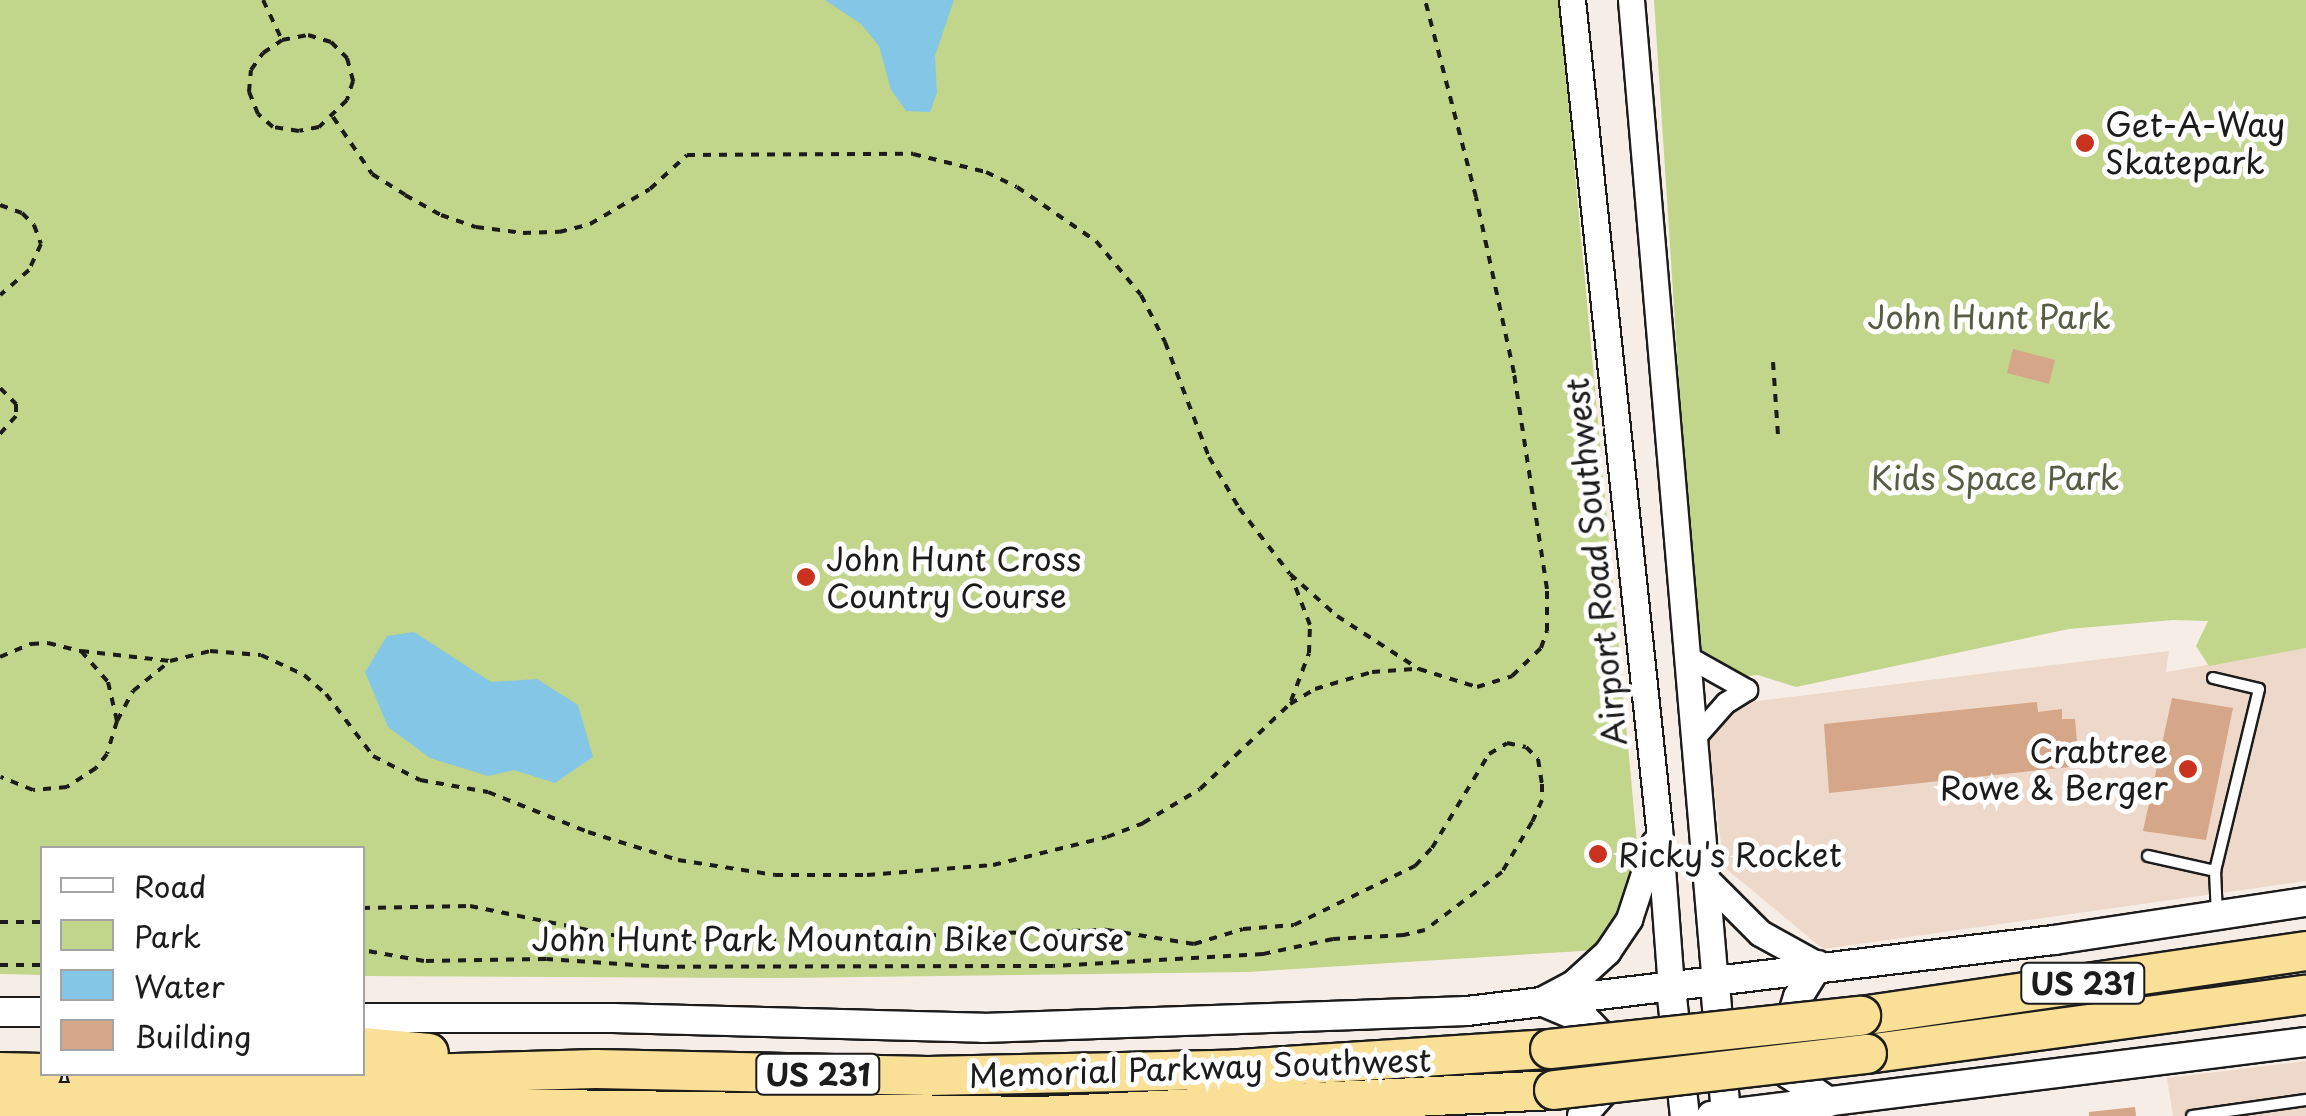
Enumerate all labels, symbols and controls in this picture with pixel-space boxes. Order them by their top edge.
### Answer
place label: Get-A-Way Skatepark [2105,106,2285,181]
marker: Get-A-Way Skatepark [2074,132,2096,154]
park label: John Hunt Park [1868,297,2110,335]
street label: Airport Road Southwest [1556,375,1634,749]
park label: Kids Space Park [1870,458,2120,496]
place label: John Hunt Cross Country Course [826,540,1082,615]
marker: John Hunt Cross Country Course [795,566,817,588]
place label: Crabtree Rowe & Berger [1940,732,2168,807]
marker: Crabtree Rowe & Berger [2177,758,2199,780]
place label: Ricky's Rocket [1618,835,1839,873]
marker: Ricky's Rocket [1587,843,1609,865]
legend [40,846,365,1076]
text: Road [134,863,207,908]
text: Park [134,913,201,958]
street label: John Hunt Park Mountain Bike Course [530,919,1126,957]
road number: US 231 [2020,958,2146,1008]
text: Water [134,963,225,1008]
text: Building [134,1013,251,1058]
street label: Memorial Parkway Southwest [968,1040,1432,1094]
road number: US 231 [756,1049,880,1099]

